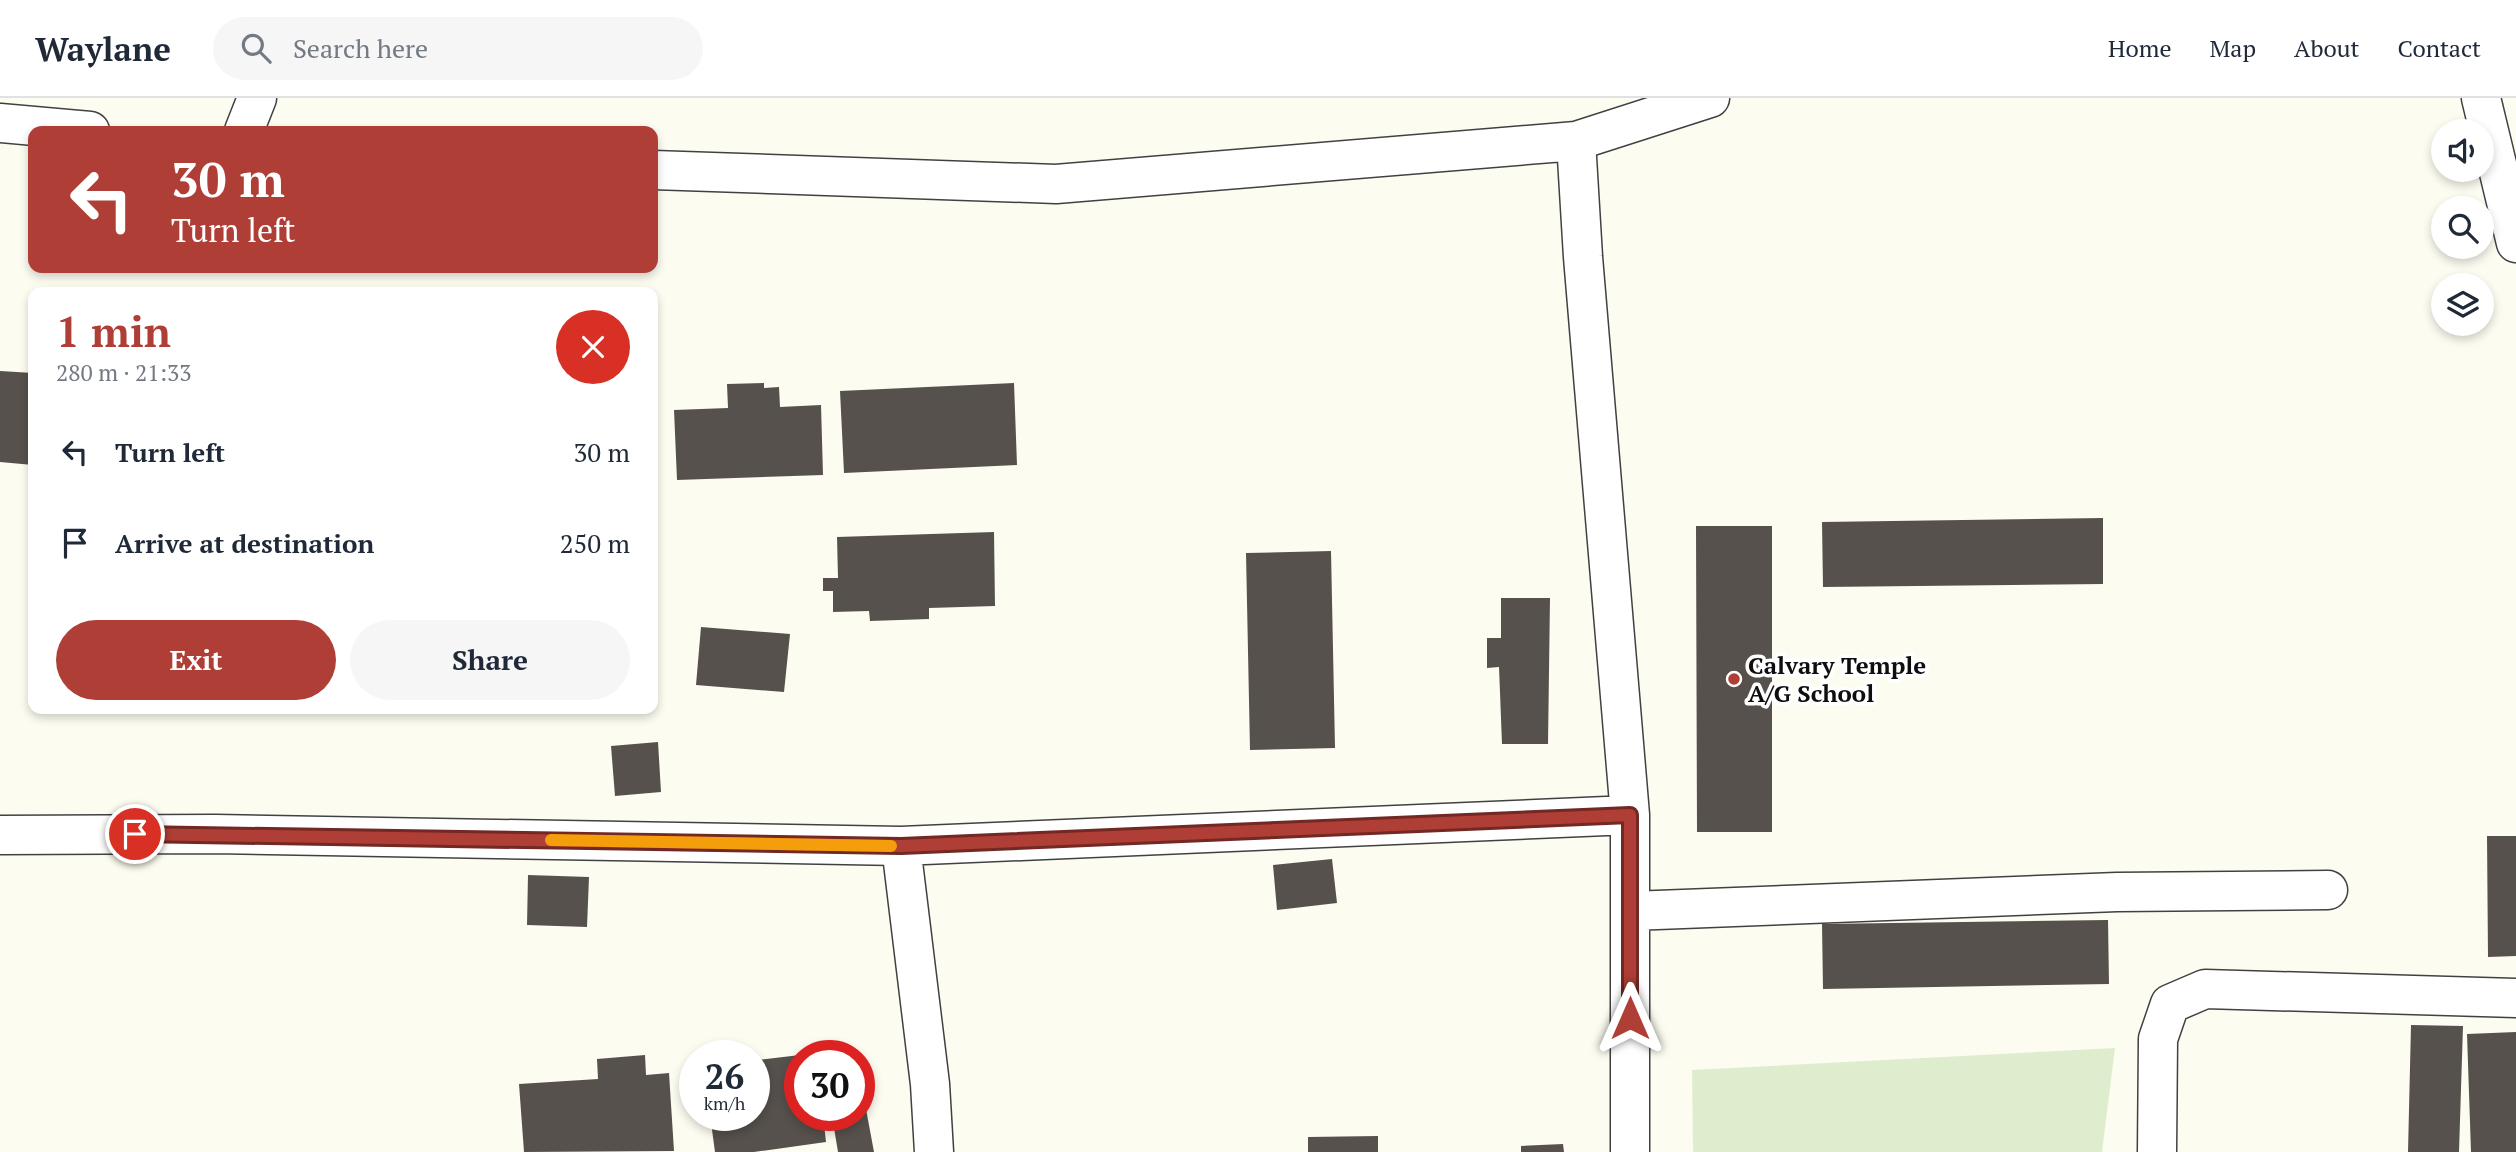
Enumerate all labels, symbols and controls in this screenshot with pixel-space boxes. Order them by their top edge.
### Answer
search box [213,17,703,80]
text: Waylane [35,27,171,70]
icon: search [237,29,275,67]
text: Search here [293,31,428,65]
text: Home [2108,32,2172,64]
text: Map [2210,32,2256,64]
text: About [2294,32,2360,64]
text: Contact [2398,32,2481,64]
map controls [2431,119,2494,336]
button: sound [2431,119,2494,182]
text: 30 m [171,146,285,211]
icon: left [56,154,147,245]
button: search [2431,196,2494,259]
text: Turn left [171,209,295,251]
button: layers [2431,273,2494,336]
text: 1 min [56,303,171,359]
button: close [556,310,630,384]
text: 280 m · 21:33 [56,357,191,388]
icon: left [56,433,94,471]
text: Turn left [115,435,225,469]
text: 30 m [574,435,630,469]
icon: arrive [56,524,94,562]
text: Arrive at destination [115,526,374,560]
text: 250 m [560,526,630,560]
button: Exit [56,620,336,700]
button: Share [350,620,630,700]
place label: Calvary Temple A/G School [1748,649,1926,709]
marker: Calvary Temple A/G School [1726,671,1742,687]
pin [105,804,165,864]
icon: arrive [116,815,154,853]
position arrow [1593,981,1667,1055]
speed limit sign: 30 [784,1040,875,1131]
text: 26 [705,1053,744,1099]
text: km/h [704,1091,745,1115]

